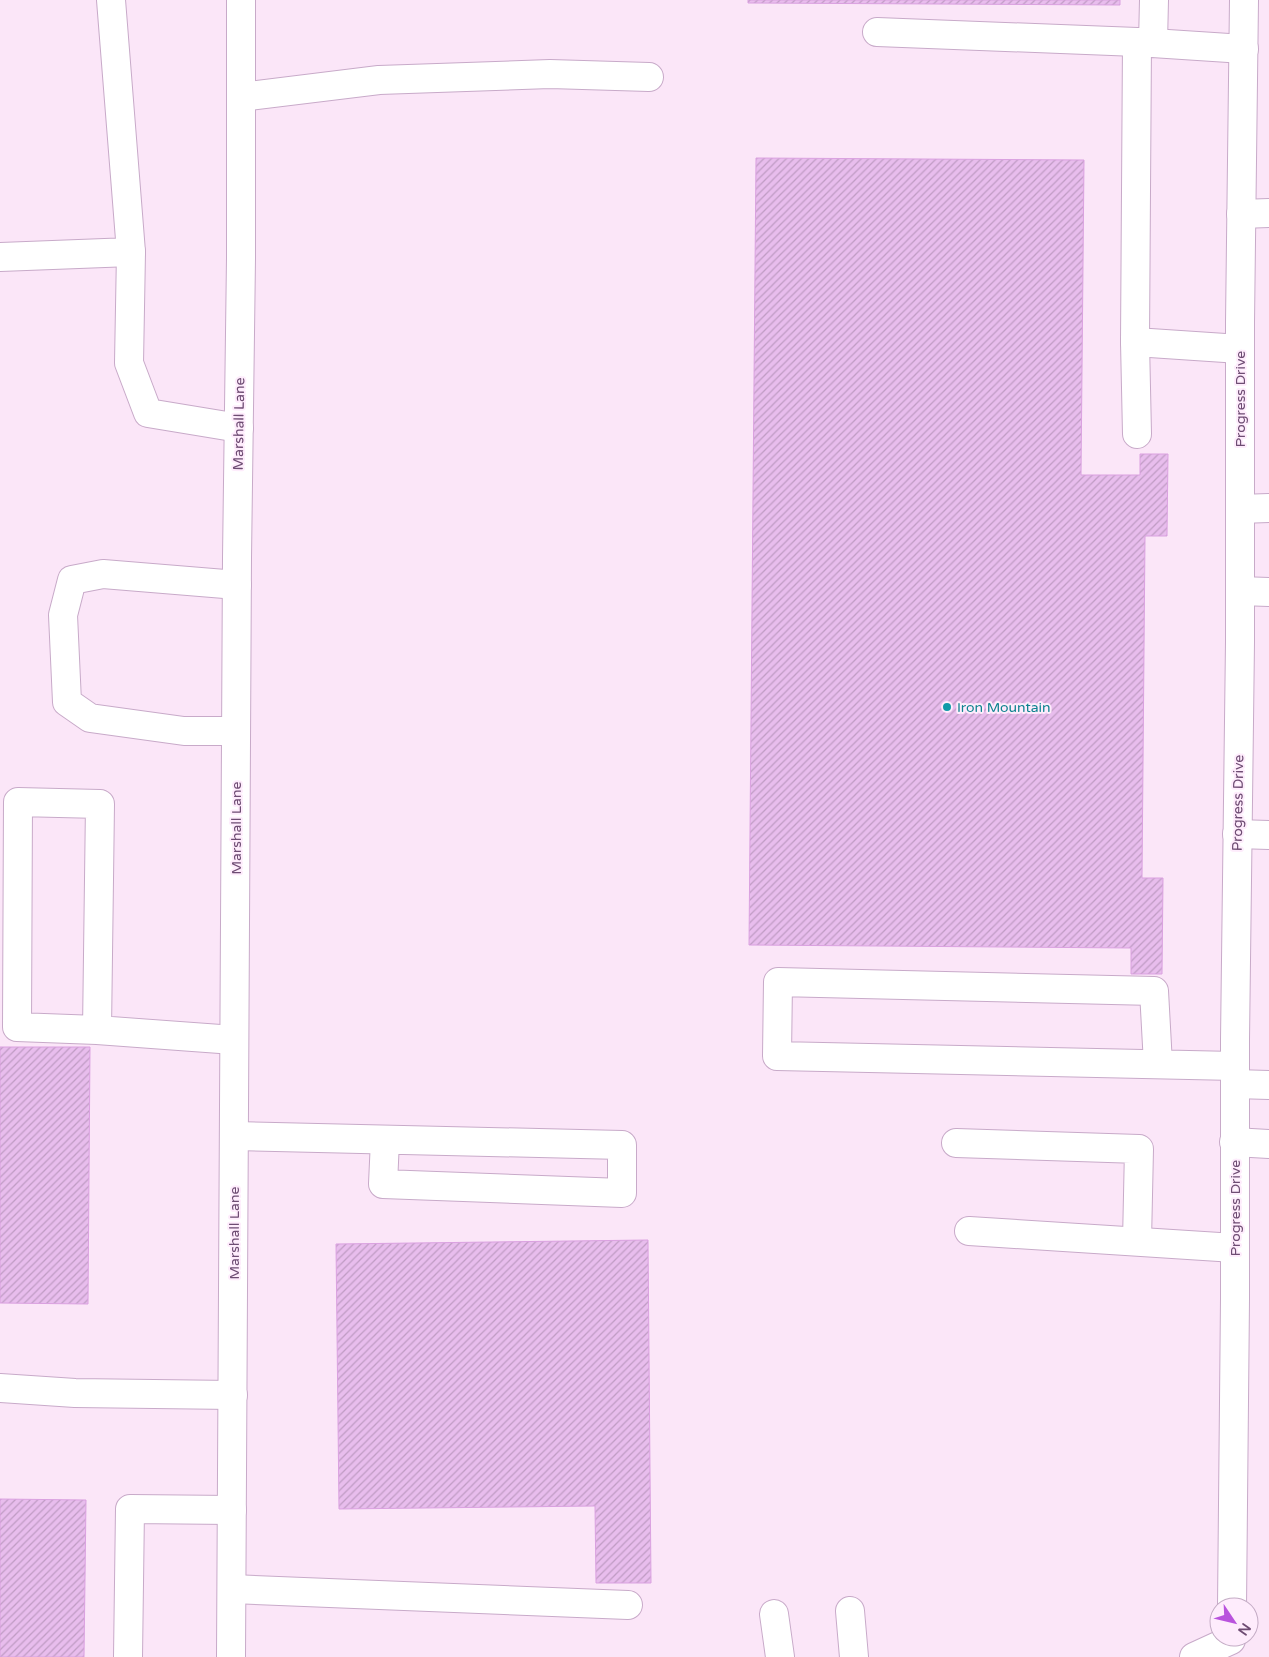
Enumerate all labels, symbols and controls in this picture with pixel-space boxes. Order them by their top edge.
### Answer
street label: Progress Drive [1232,351,1249,447]
street label: Marshall Lane [230,377,248,471]
place label: Iron Mountain [957,699,1051,716]
marker: Iron Mountain [941,701,953,713]
street label: Progress Drive [1229,755,1247,851]
street label: Marshall Lane [228,781,245,874]
street label: Progress Drive [1227,1160,1244,1256]
street label: Marshall Lane [226,1186,243,1279]
north arrow [1209,1597,1259,1647]
text: N [1234,1620,1254,1639]

